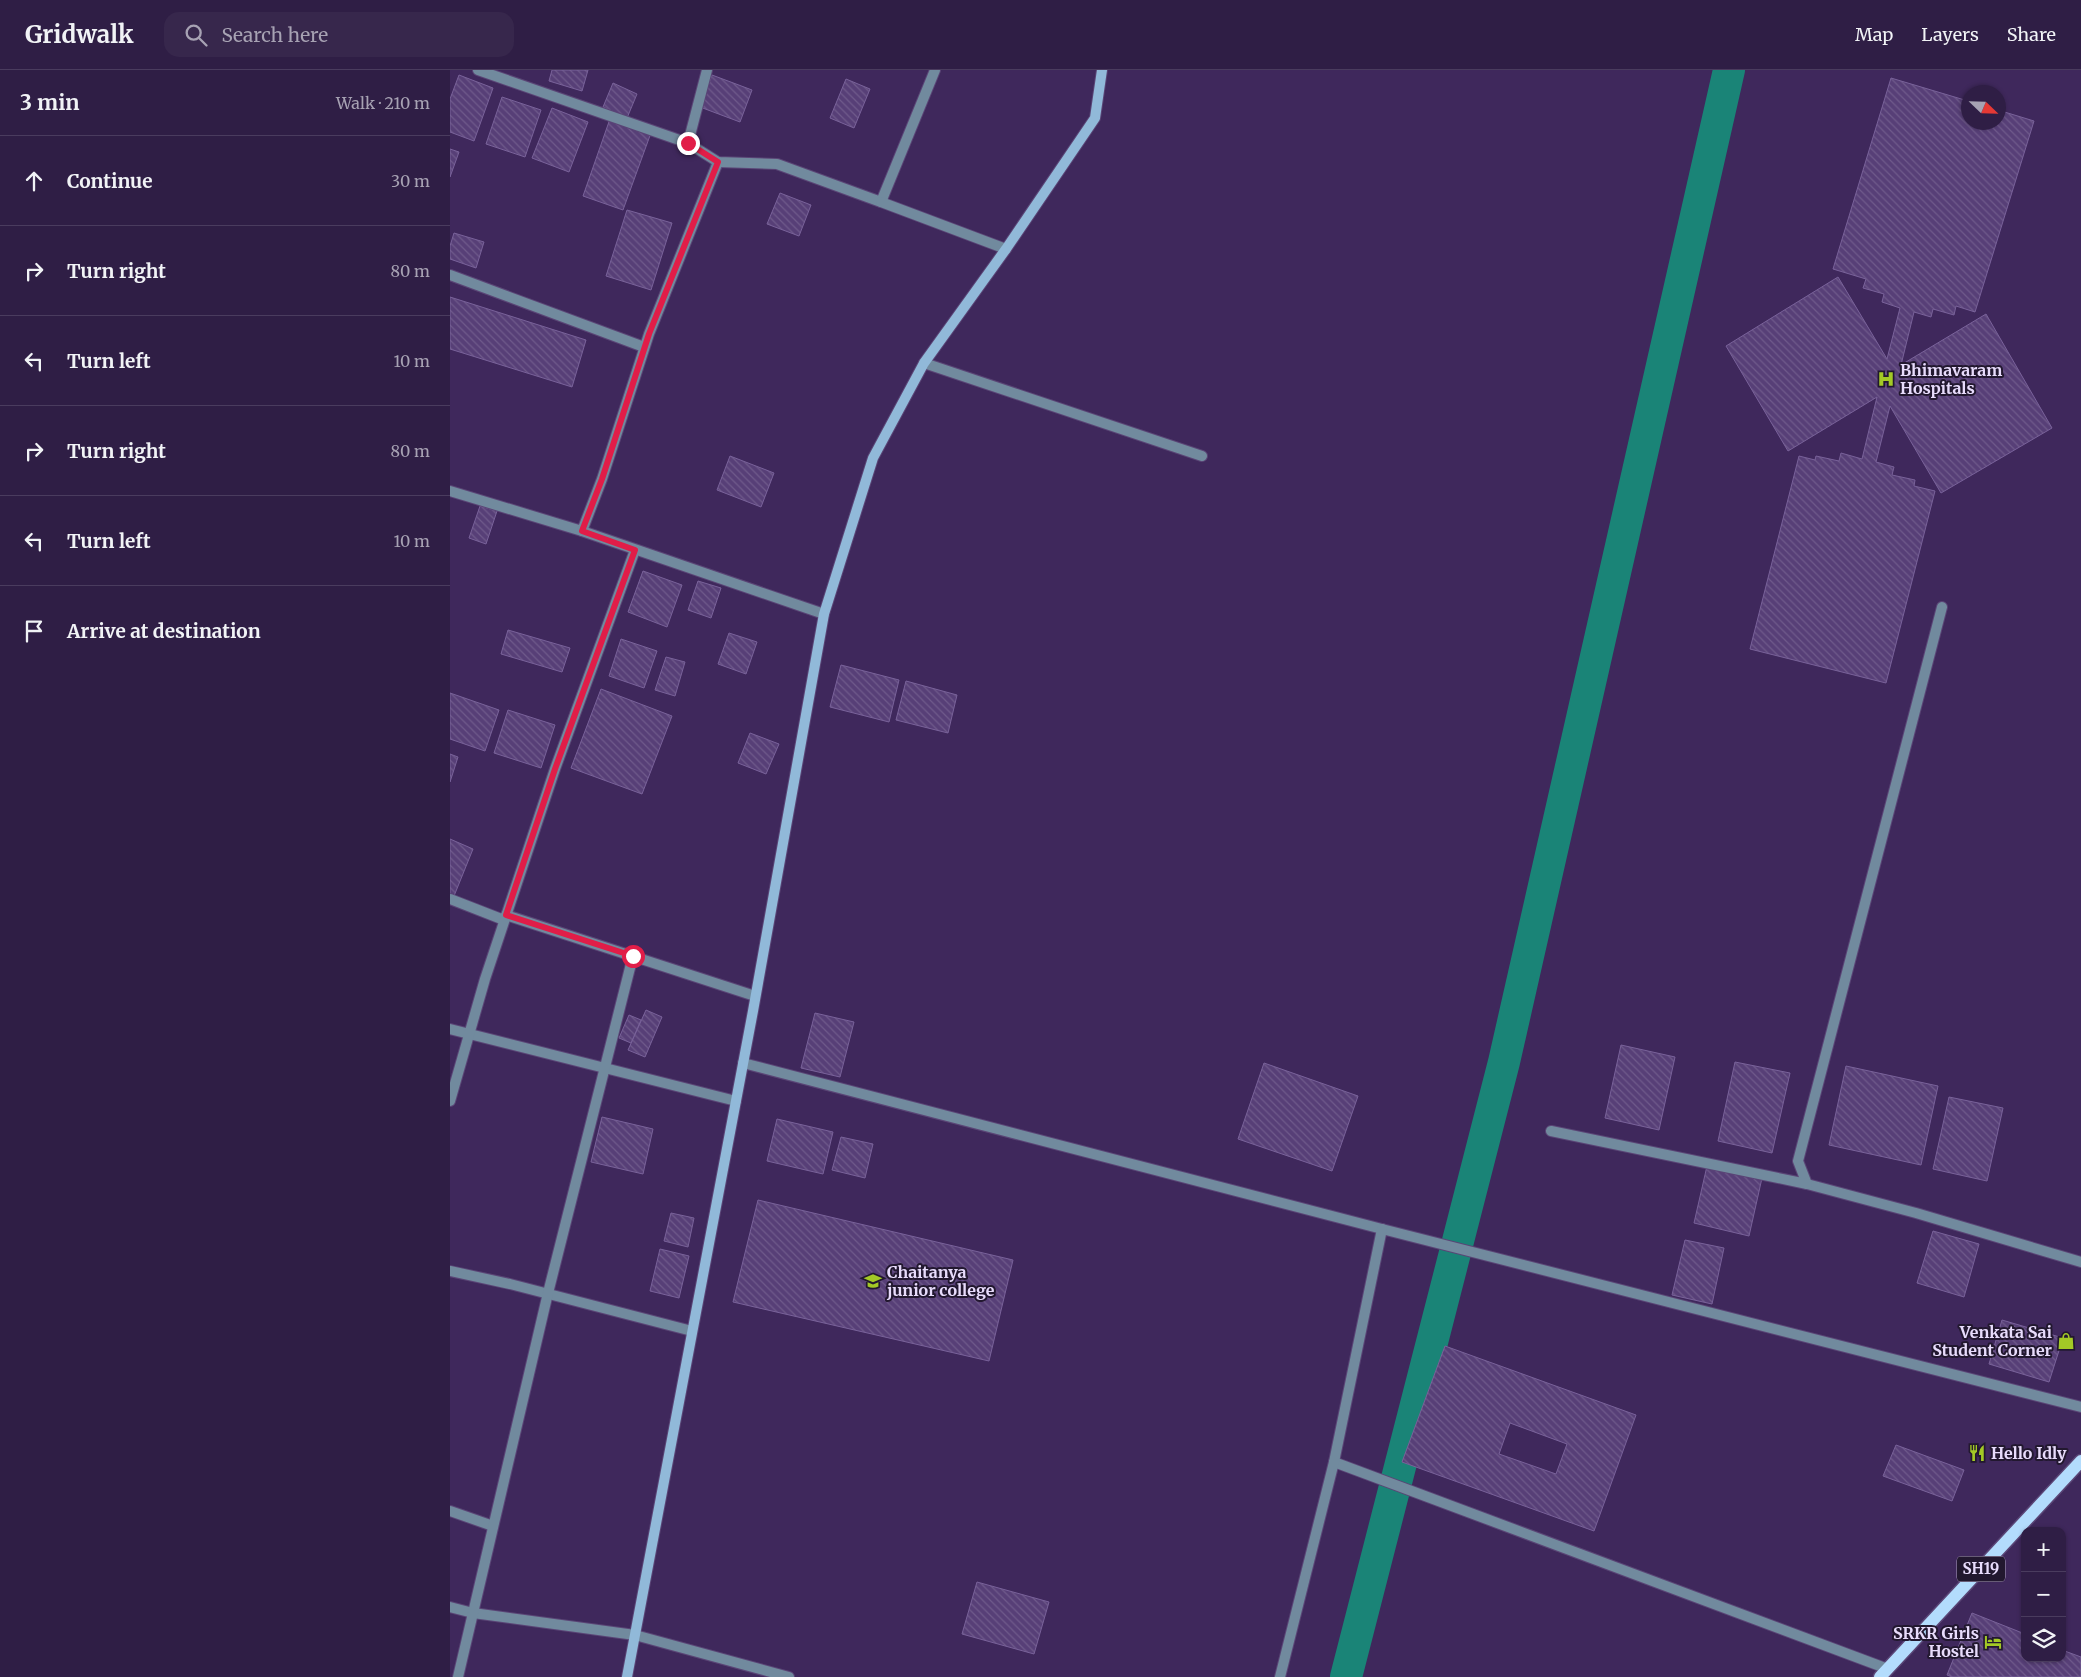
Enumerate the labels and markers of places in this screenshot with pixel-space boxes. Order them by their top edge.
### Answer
place label: Bhimavaram Hospitals [1900,360,2002,398]
hospital icon: Bhimavaram Hospitals [1876,369,1896,389]
place label: Chaitanya junior college [886,1262,995,1300]
school or university icon: Chaitanya junior college [863,1271,883,1291]
place label: Venkata Sai Student Corner [1932,1322,2053,1360]
shop icon: Venkata Sai Student Corner [2056,1331,2076,1351]
restaurant icon: Hello Idly [1967,1443,1987,1463]
place label: Hello Idly [1991,1443,2067,1463]
place label: SRKR Girls Hostel [1893,1623,1979,1661]
hotel icon: SRKR Girls Hostel [1983,1632,2003,1652]

